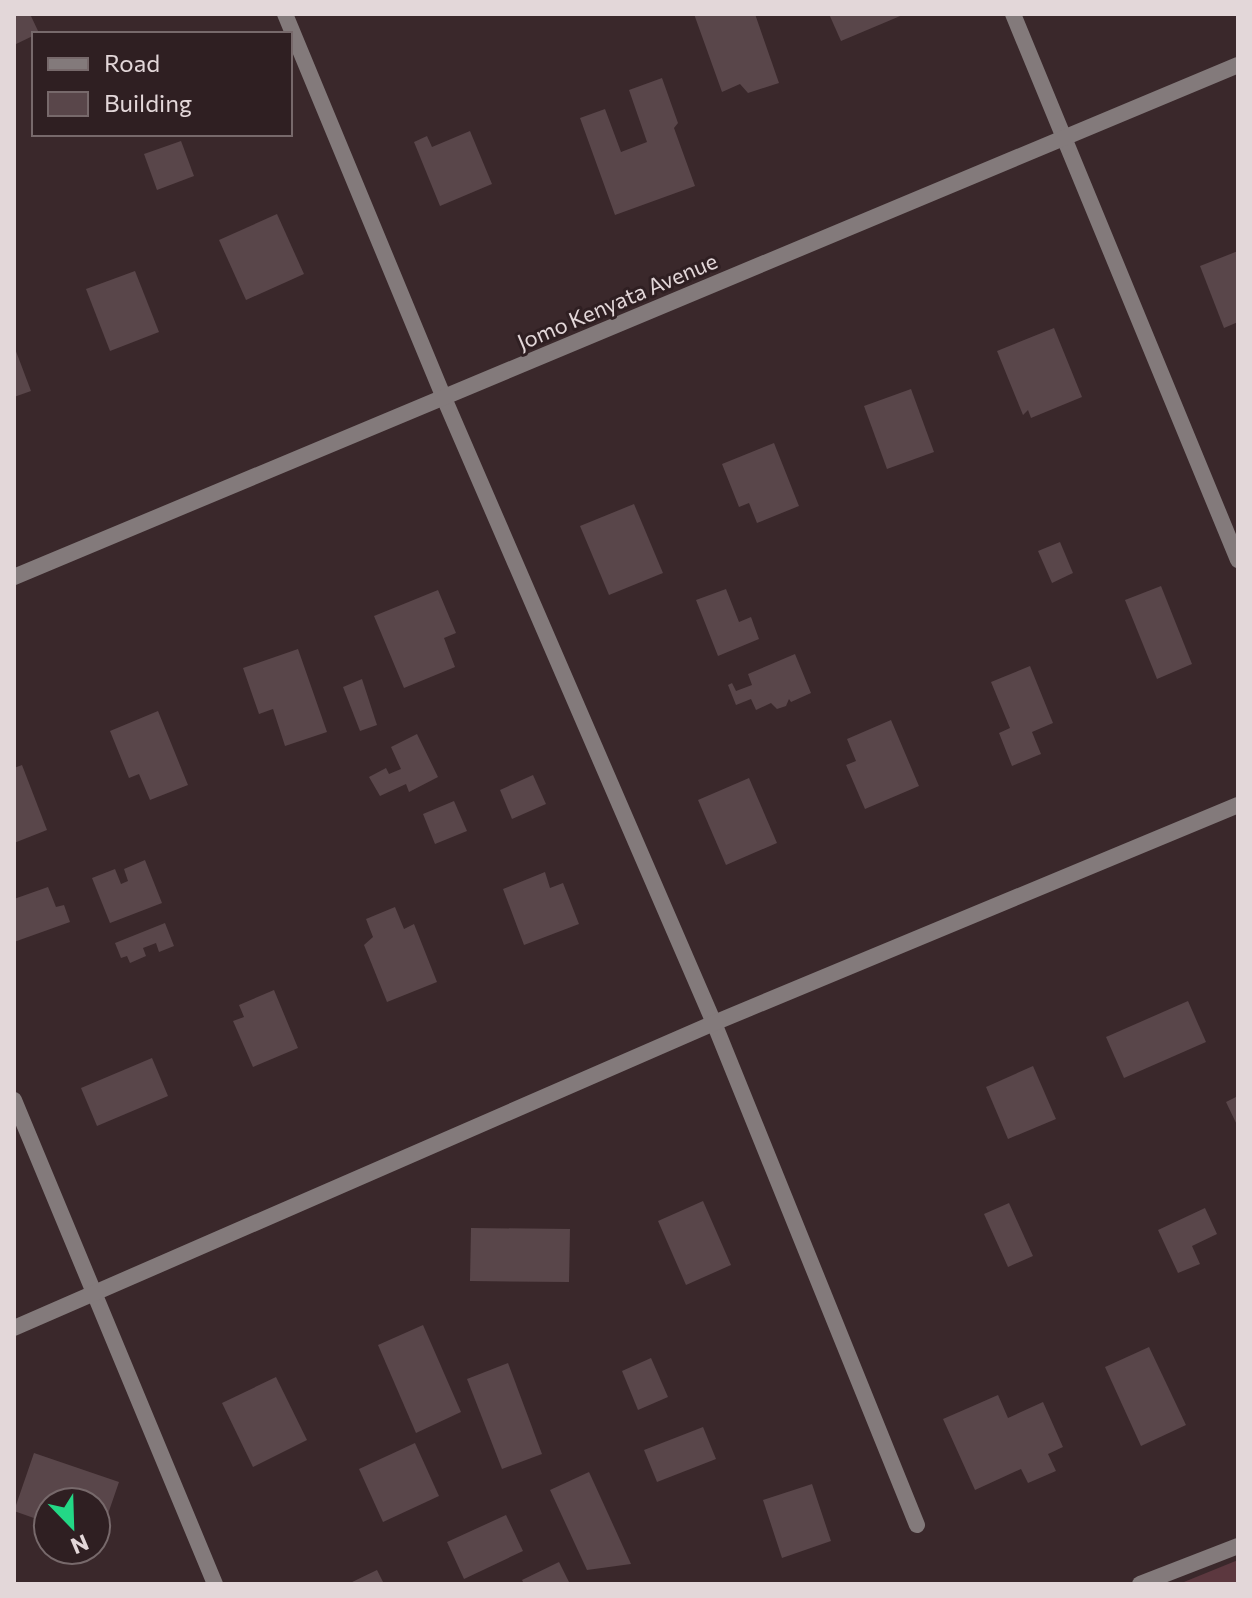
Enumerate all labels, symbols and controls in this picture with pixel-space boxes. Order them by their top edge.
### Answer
legend [32,32,292,136]
text: Road [104,48,160,77]
text: Building [104,88,192,117]
street label: Jomo Kenyata Avenue [513,247,721,355]
north arrow [32,1486,112,1566]
text: N [67,1529,93,1561]

